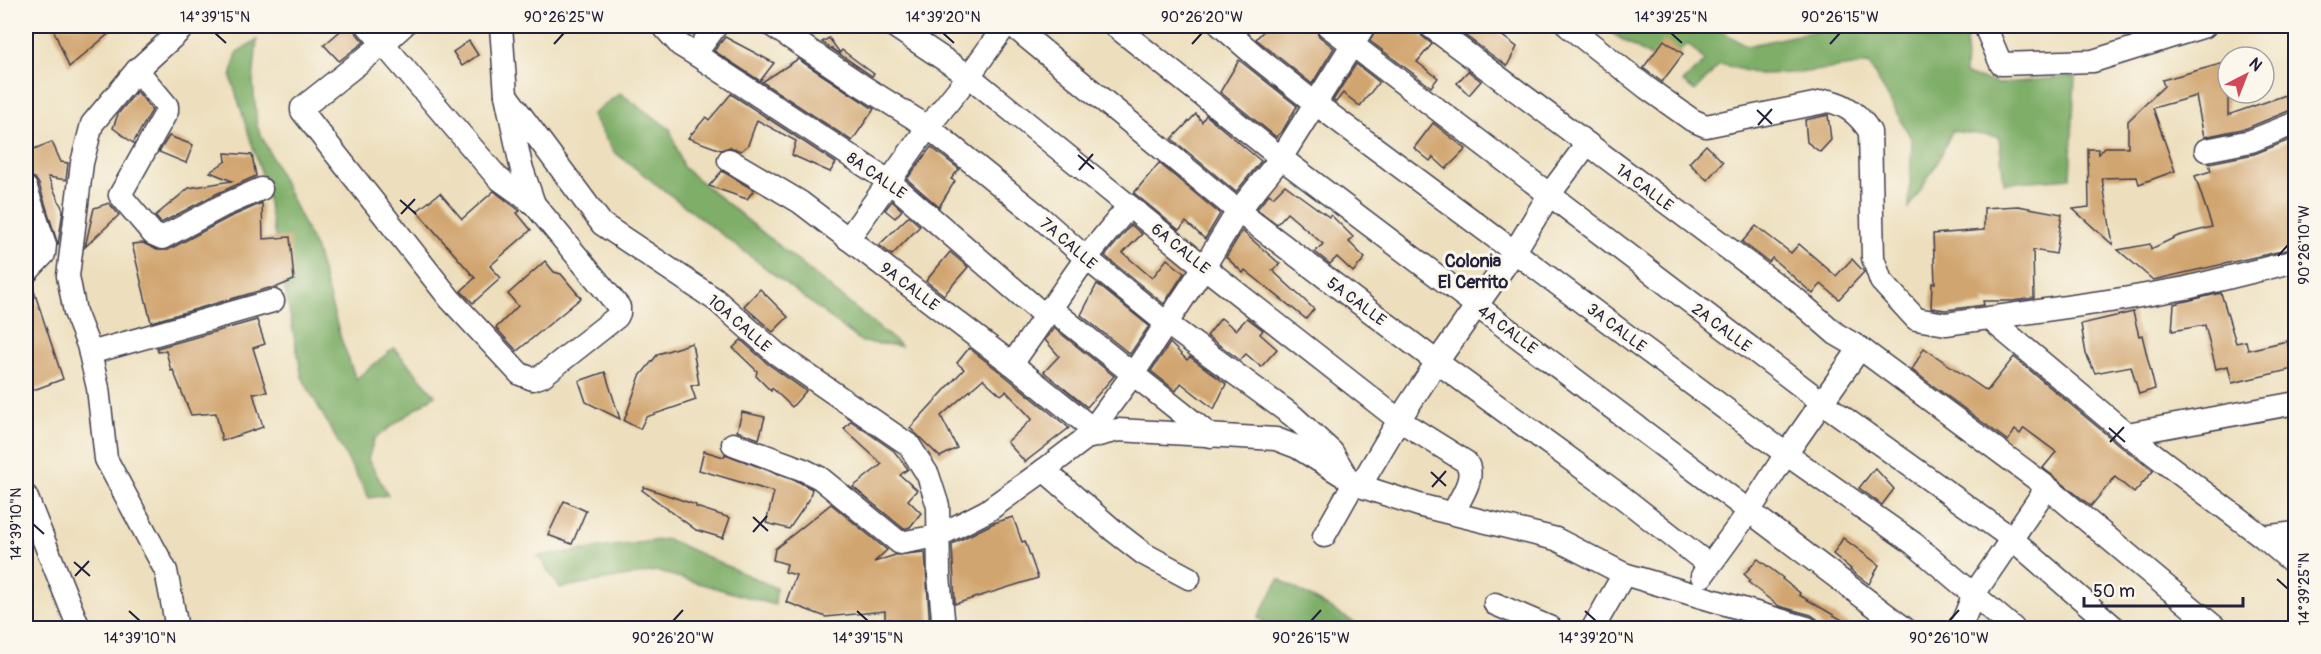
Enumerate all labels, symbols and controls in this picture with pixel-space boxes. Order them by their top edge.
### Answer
text: 14°39'15"N [180,8,250,27]
text: 90°26'25"W [524,8,604,27]
text: 14°39'20"N [905,8,981,27]
text: 90°26'20"W [1161,8,1243,27]
text: 14°39'25"N [1635,8,1707,27]
text: 90°26'15"W [1801,8,1879,27]
north arrow [2216,45,2276,105]
text: N [2245,54,2266,76]
street label: 8A CALLE [843,148,910,204]
street label: 1A CALLE [1612,160,1677,216]
text: 90°26'10"W [2295,205,2314,285]
street label: 7A CALLE [1036,214,1101,274]
street label: 6A CALLE [1147,219,1214,279]
district label: Colonia El Cerrito [1438,250,1509,294]
street label: 9A CALLE [876,258,943,315]
street label: 5A CALLE [1323,273,1390,331]
street label: 10A CALLE [703,291,775,357]
street label: 3A CALLE [1583,299,1650,357]
street label: 2A CALLE [1688,299,1755,357]
street label: 4A CALLE [1474,301,1541,359]
text: 14°39'10"N [7,488,26,560]
text: 14°39'25"N [2295,553,2314,625]
scale bar [2084,570,2243,608]
text: 50 m [2093,580,2135,603]
text: 14°39'10"N [104,629,176,648]
text: 90°26'20"W [632,629,714,648]
text: 14°39'15"N [833,629,903,648]
text: 90°26'15"W [1272,629,1350,648]
text: 14°39'20"N [1558,629,1634,648]
text: 90°26'10"W [1909,629,1989,648]

